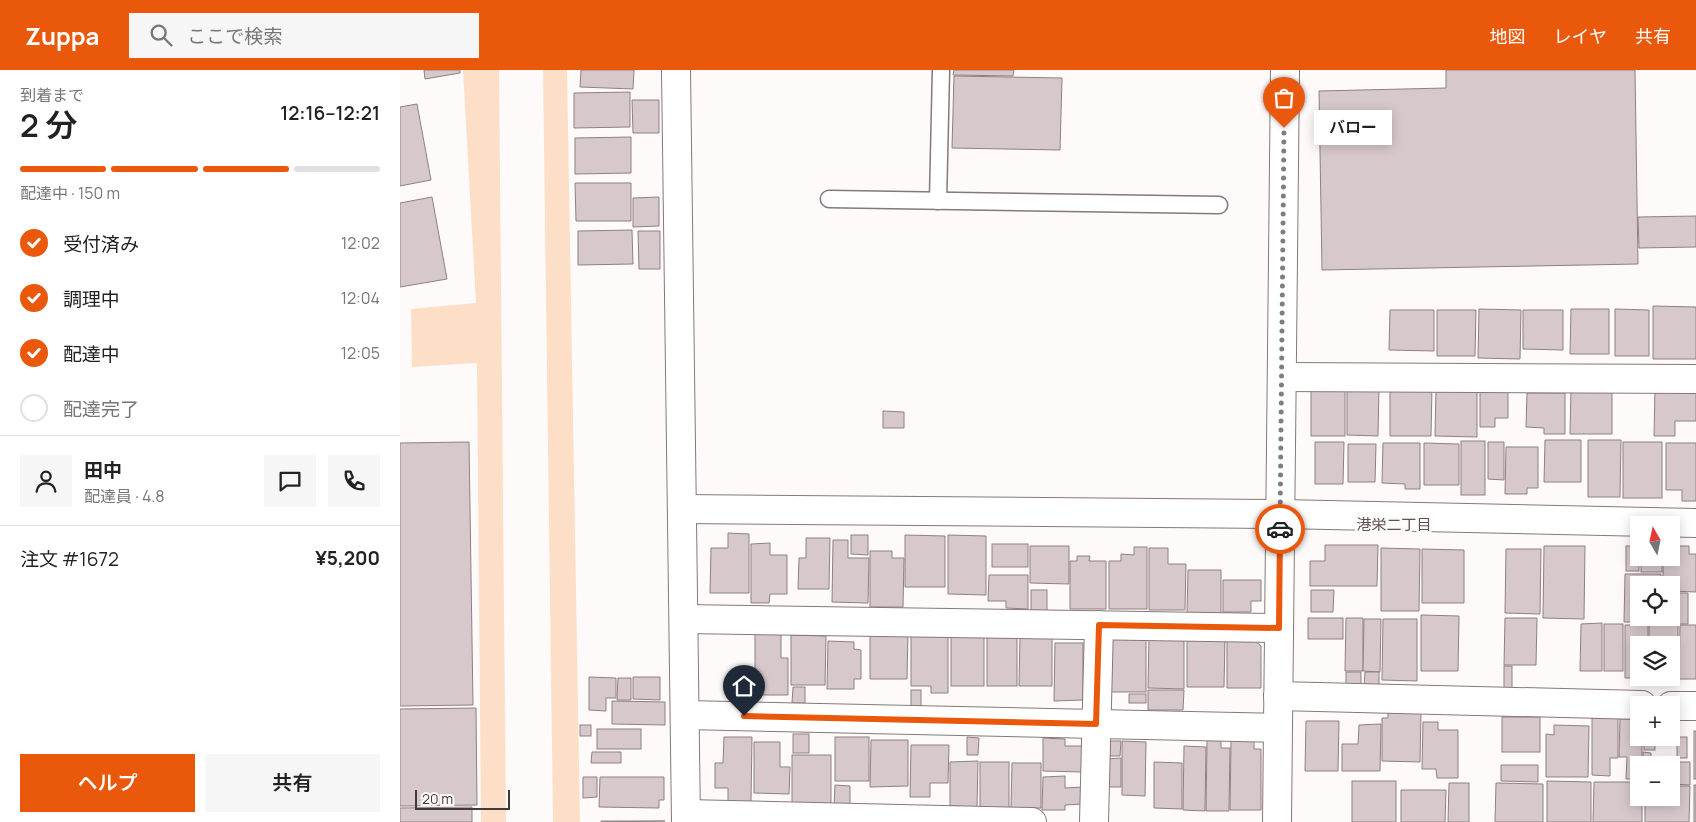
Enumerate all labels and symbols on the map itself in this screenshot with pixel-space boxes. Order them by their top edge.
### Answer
pin [1263,77,1305,128]
callout: バロー [1314,110,1392,146]
courier [1255,504,1305,554]
district label: 港栄二丁目 [1356,514,1432,535]
north arrow [1630,516,1680,566]
pin [723,665,765,716]
scale bar [415,787,510,810]

